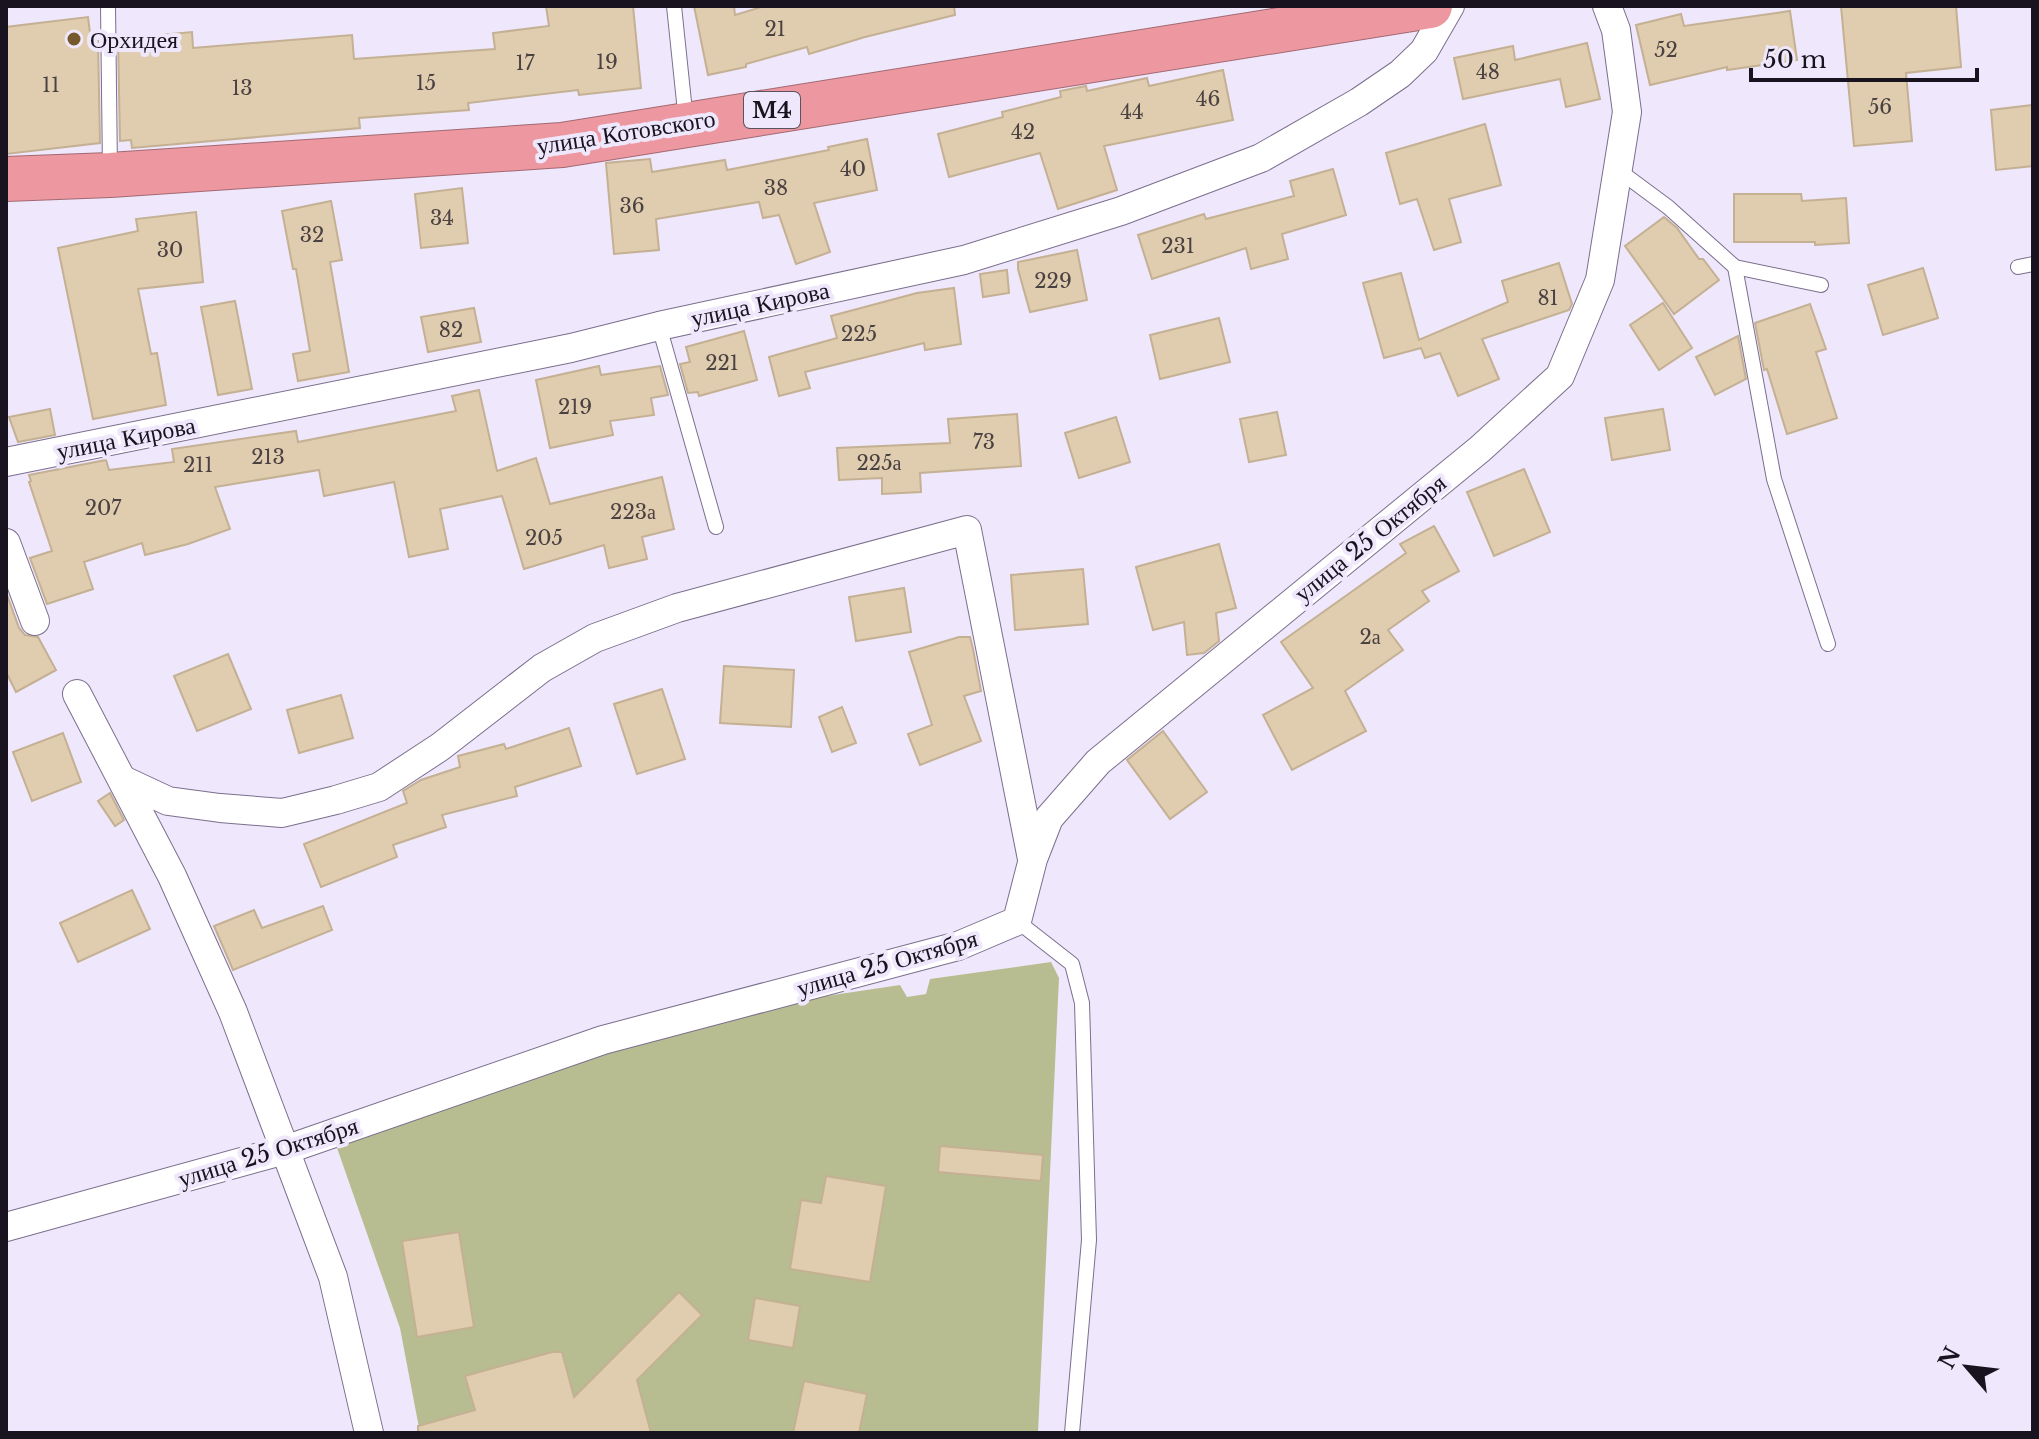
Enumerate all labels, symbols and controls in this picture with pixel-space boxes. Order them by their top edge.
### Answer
house number: 21 [764,17,786,41]
place label: Орхидея [90,25,178,54]
marker: Орхидея [65,30,83,48]
scale bar [1751,32,1977,82]
house number: 52 [1654,38,1678,62]
text: 50 m [1763,45,1827,74]
house number: 19 [596,50,618,74]
house number: 17 [516,51,535,75]
house number: 48 [1476,60,1500,84]
house number: 15 [416,71,436,95]
house number: 11 [42,73,60,97]
house number: 13 [231,76,253,100]
house number: 46 [1196,87,1220,111]
road number: M4 [744,92,800,128]
house number: 56 [1868,95,1892,119]
house number: 44 [1120,100,1144,124]
street label: улица Котовского [535,104,717,160]
house number: 42 [1011,120,1035,144]
house number: 40 [840,157,866,181]
house number: 38 [764,176,788,200]
house number: 36 [619,194,645,218]
house number: 34 [430,206,454,230]
house number: 32 [300,223,324,247]
house number: 231 [1161,234,1195,258]
house number: 30 [157,238,183,262]
house number: 229 [1034,269,1072,293]
street label: улица Кирова [688,275,832,333]
house number: 81 [1537,286,1559,310]
house number: 82 [439,318,463,342]
house number: 225 [841,322,877,346]
house number: 221 [705,351,739,375]
house number: 219 [558,395,592,419]
street label: улица Кирова [54,410,198,466]
house number: 73 [973,430,995,454]
house number: 213 [251,445,285,469]
house number: 225а [857,451,902,475]
house number: 211 [183,453,213,477]
street label: улица 25 Октября [1288,468,1452,608]
house number: 207 [85,496,122,520]
house number: 223а [610,500,656,524]
house number: 205 [525,526,563,550]
house number: 2а [1359,625,1381,649]
street label: улица 25 Октября [793,923,981,1003]
street label: улица 25 Октября [175,1111,361,1193]
north arrow [1927,1327,2007,1407]
text: N [1933,1342,1967,1373]

